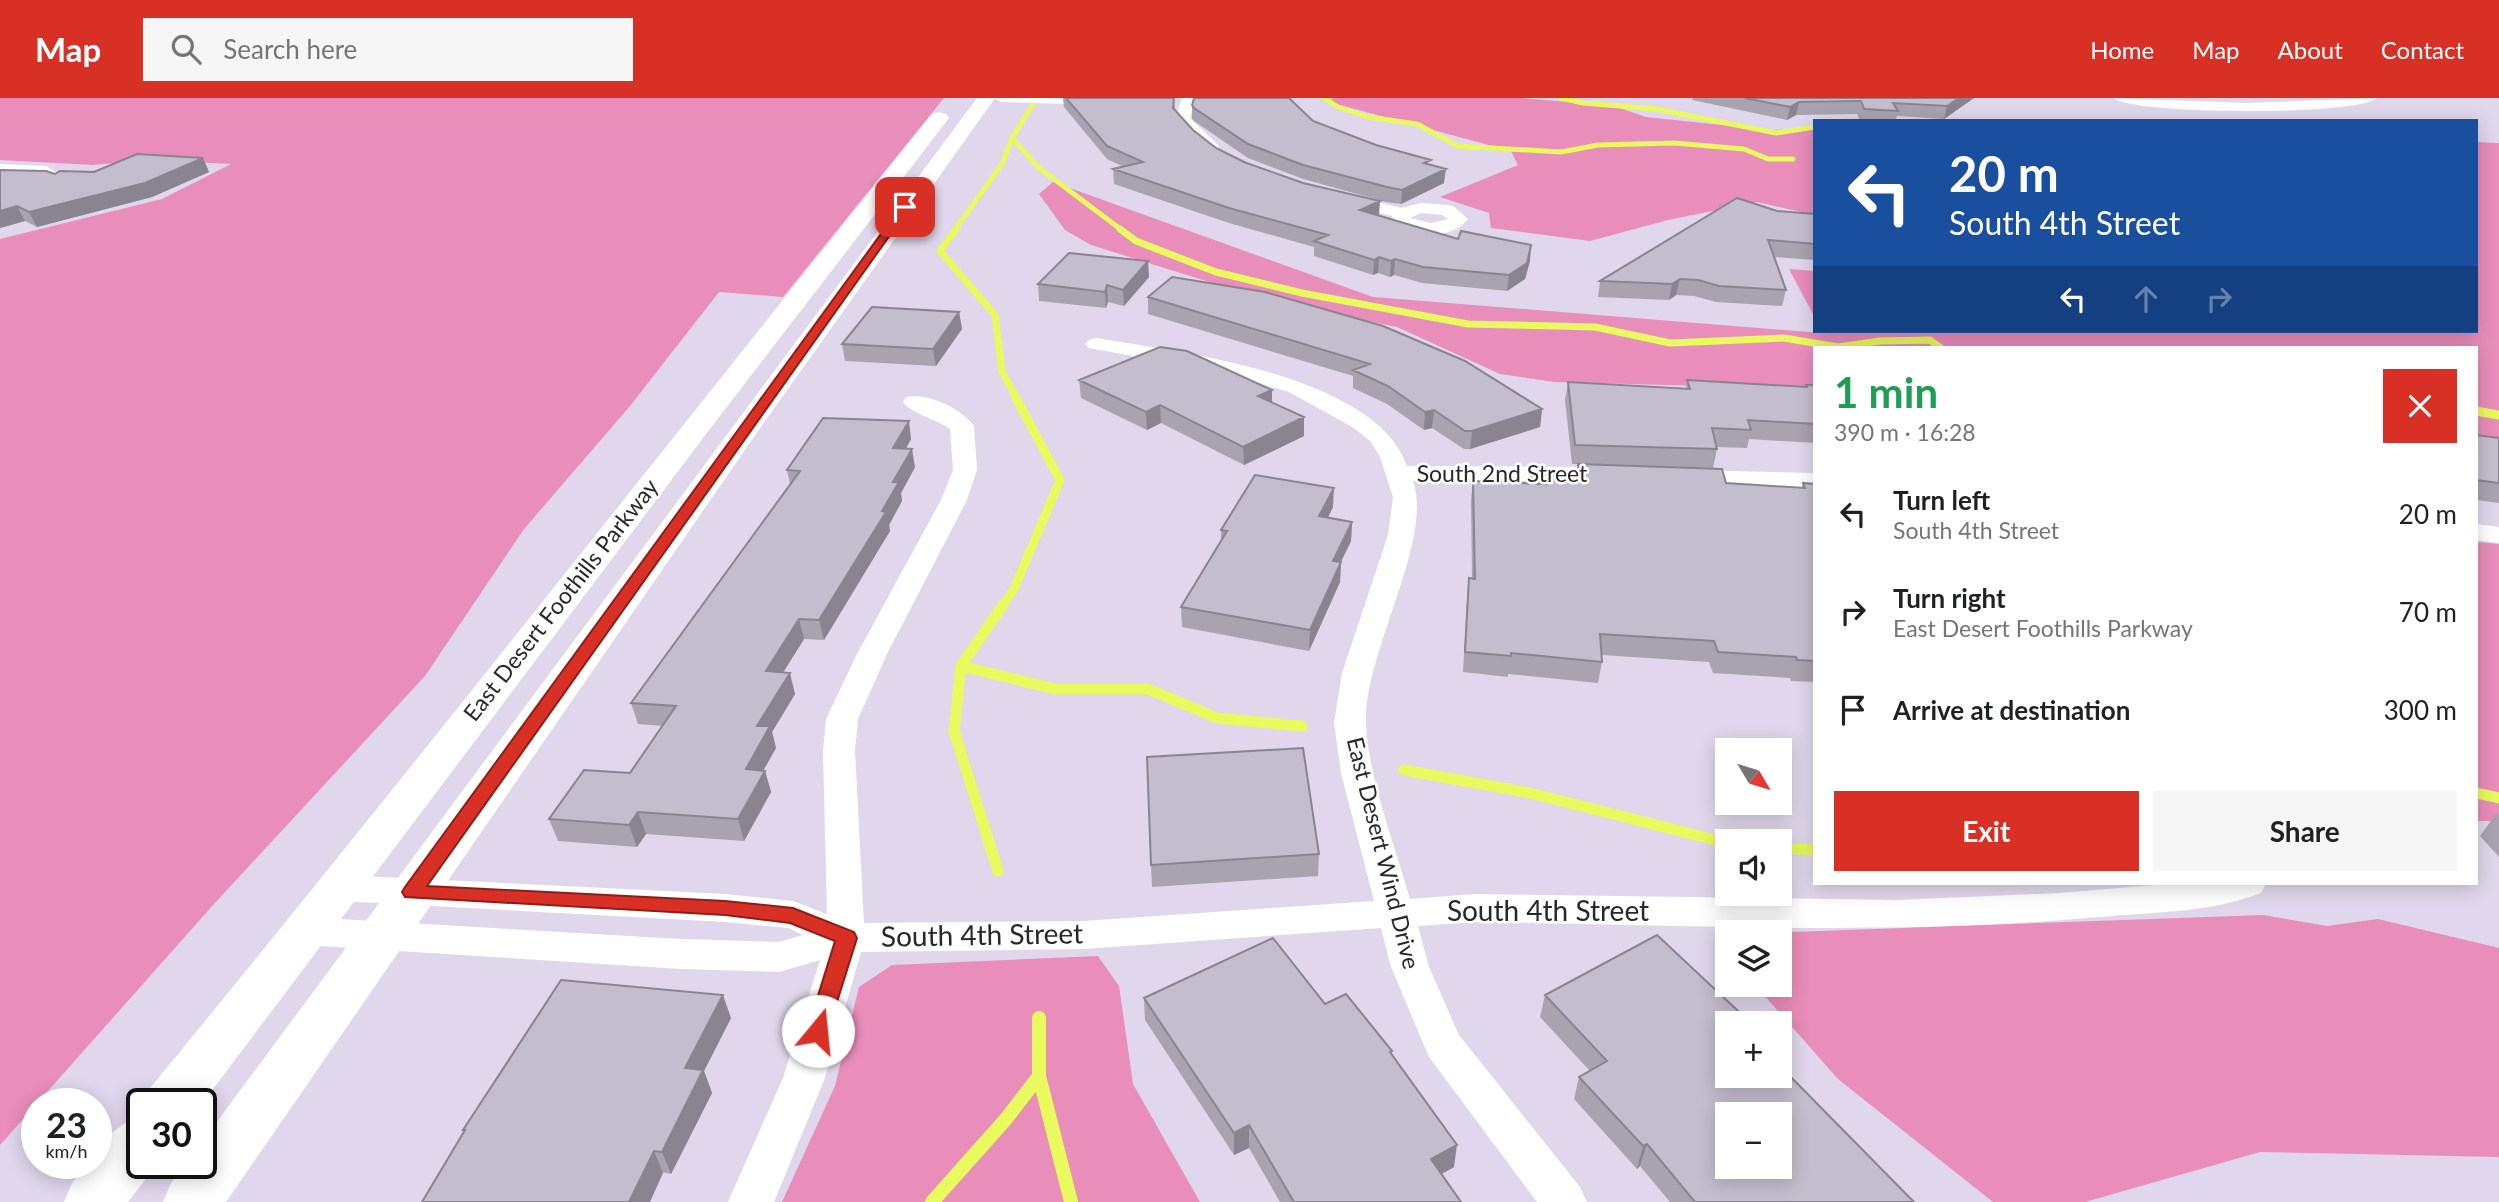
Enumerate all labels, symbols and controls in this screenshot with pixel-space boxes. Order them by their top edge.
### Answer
search box [143,18,633,81]
text: Map [35,29,101,69]
icon: search [167,30,205,68]
text: Search here [223,33,357,65]
text: Home [2090,35,2154,64]
text: Map [2192,35,2240,64]
text: About [2278,35,2343,64]
text: Contact [2381,35,2464,64]
text: 20 m [1949,144,2059,202]
icon: left [1834,147,1925,238]
pin [875,177,935,237]
icon: arrive [886,188,924,226]
text: South 4th Street [1949,203,2180,242]
icon: left [2054,280,2092,318]
icon: ahead [2127,280,2165,318]
icon: right [2200,280,2238,318]
text: 1 min [1834,367,1938,417]
button: close [2383,369,2457,443]
text: 390 m · 16:28 [1834,418,1976,446]
street label: South 2nd Street [1417,459,1588,487]
street label: East Desert Foothills Parkway [457,473,664,726]
text: Turn left [1893,484,1990,516]
icon: left [1834,495,1872,533]
text: 20 m [2399,498,2457,530]
text: South 4th Street [1893,516,2059,544]
text: Turn right [1893,582,2006,614]
icon: right [1834,593,1872,631]
text: 70 m [2399,596,2457,628]
text: East Desert Foothills Parkway [1893,614,2193,642]
icon: arrive [1834,691,1872,729]
text: Arrive at destination [1893,694,2130,726]
text: 300 m [2384,694,2457,726]
street label: East Desert Wind Drive [1342,734,1426,972]
north arrow [1715,738,1792,816]
map controls [1715,738,1792,1179]
button: Exit [1834,791,2139,871]
button: Share [2153,791,2457,871]
button: sound [1715,829,1792,906]
street label: South 4th Street [1447,893,1649,927]
street label: South 4th Street [881,915,1083,953]
button: layers [1715,920,1792,997]
position arrow [781,994,855,1068]
button: + [1715,1011,1792,1088]
speed limit sign: 30 [126,1088,217,1179]
button: − [1715,1102,1792,1179]
text: 23 [46,1103,87,1145]
text: km/h [45,1140,88,1162]

